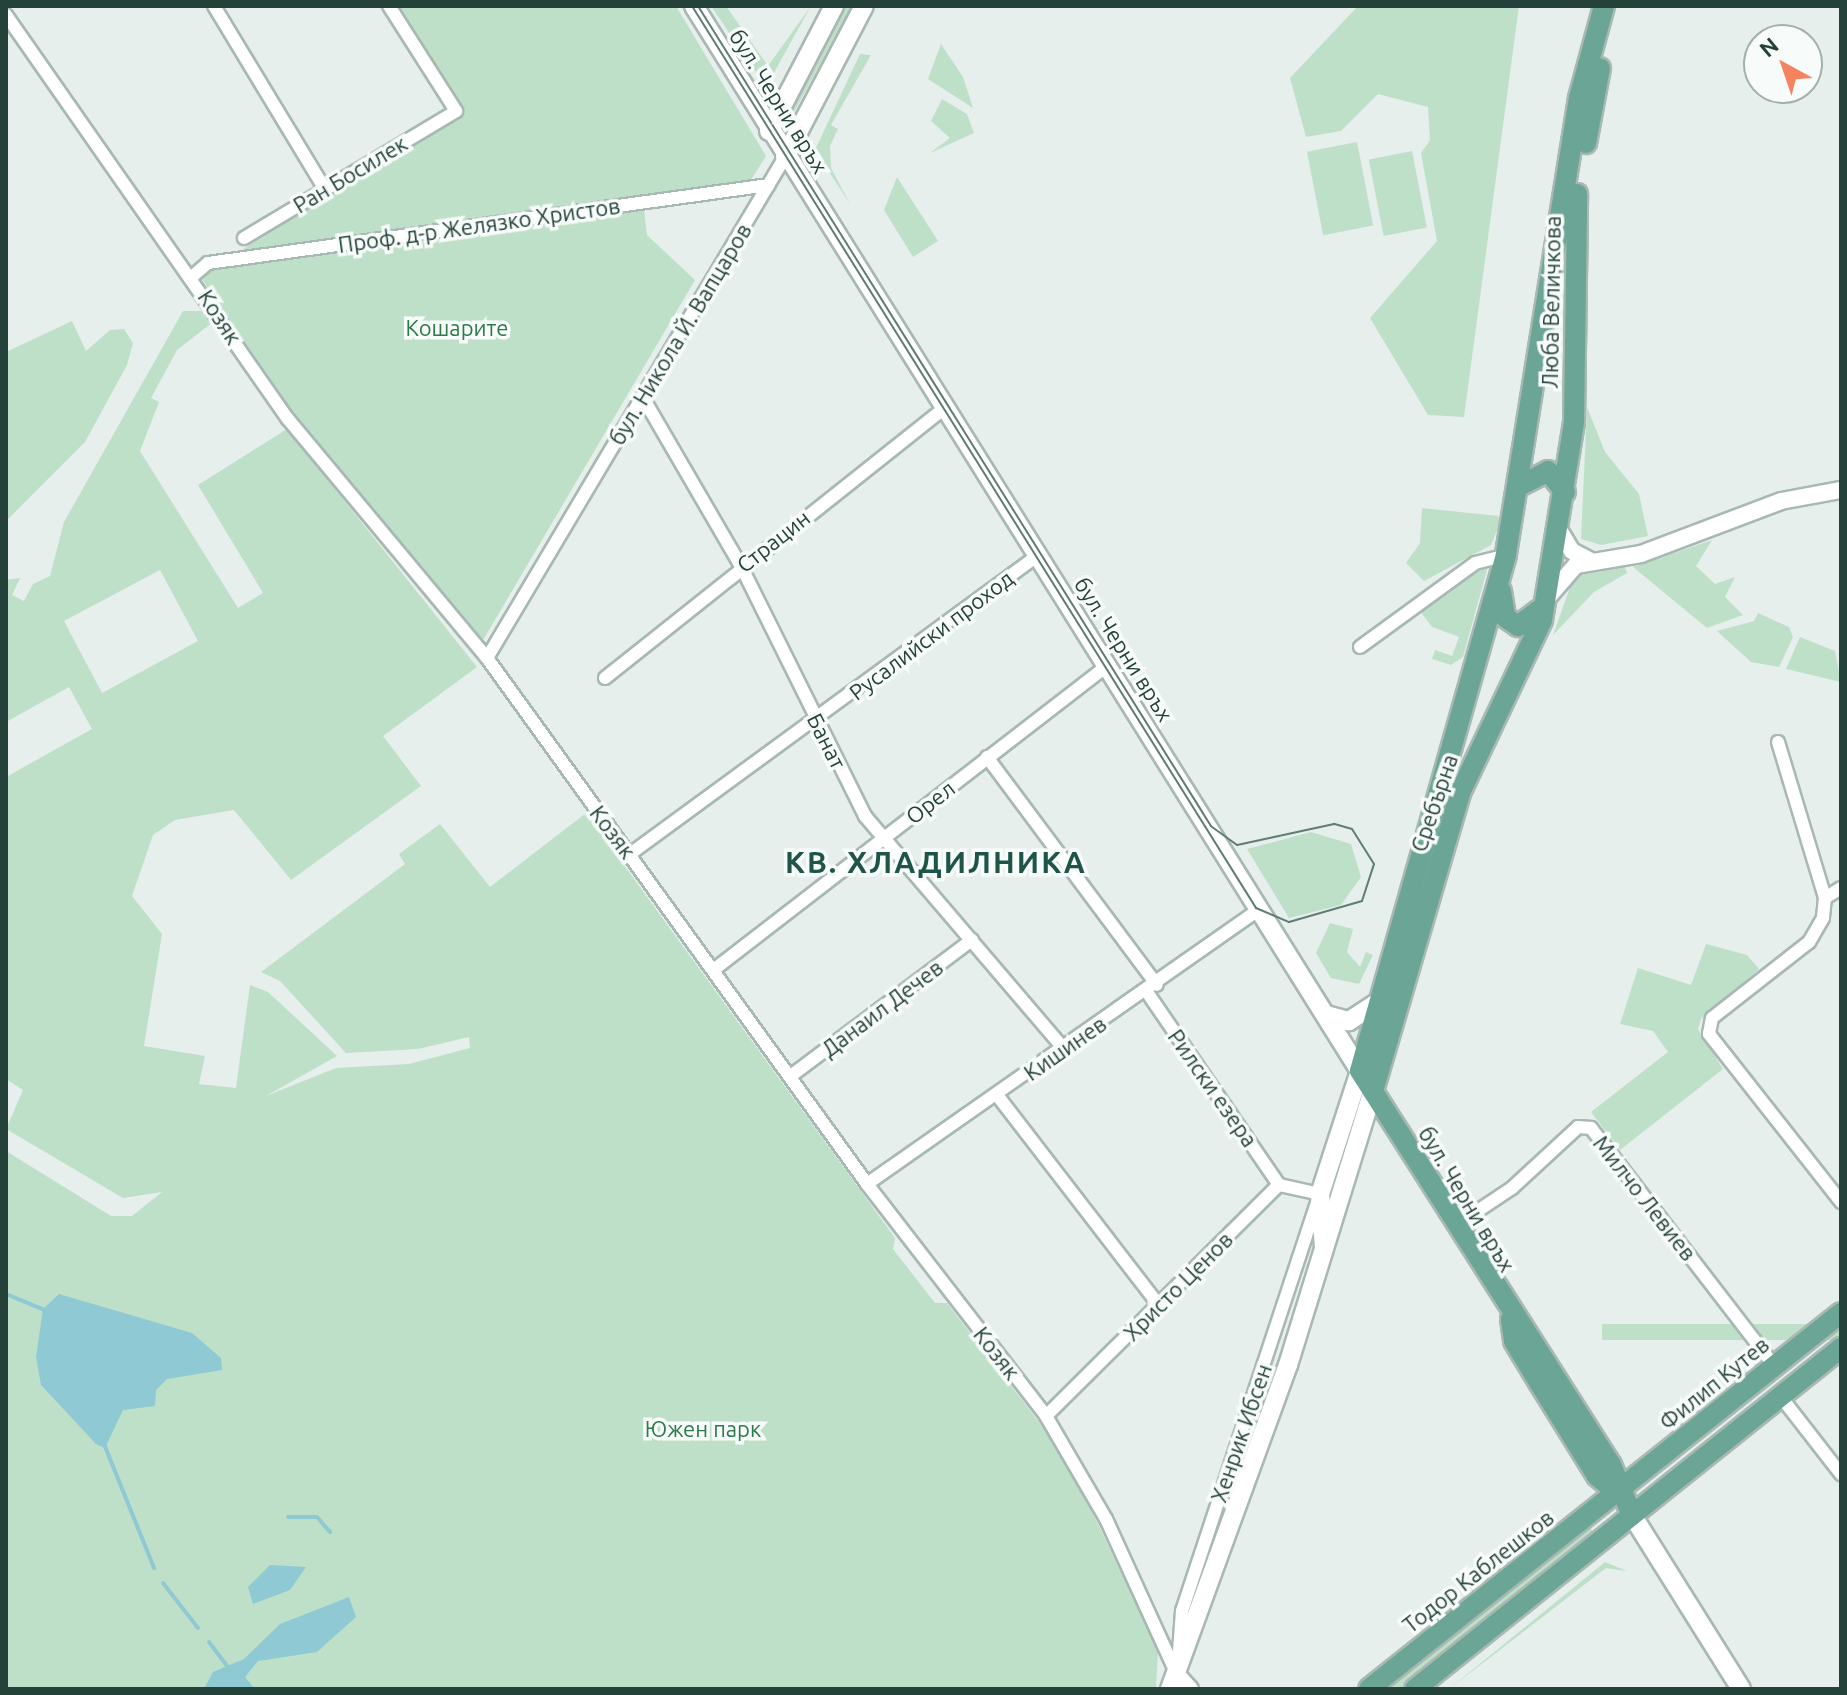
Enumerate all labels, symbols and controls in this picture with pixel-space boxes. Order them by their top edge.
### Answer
street label: бул. Черни връх [724,24,834,178]
north arrow [1743,24,1823,104]
text: N [1754,32,1783,62]
street label: Ран Босилек [288,130,412,218]
street label: Проф. д-р Желязко Христов [336,192,622,258]
street label: Люба Величкова [1536,215,1566,389]
street label: бул. Никола Й. Вапцаров [603,218,757,450]
street label: Козяк [193,285,247,349]
park label: Кошарите [406,315,508,341]
street label: Страцин [731,504,815,578]
street label: Русалийски проход [844,565,1018,705]
street label: бул. Черни връх [1069,572,1179,726]
street label: Банат [802,709,852,773]
street label: Сребърна [1405,751,1463,855]
street label: Орел [900,775,960,829]
street label: Козяк [585,800,641,864]
district label: КВ. ХЛАДИЛНИКА [785,844,1087,880]
street label: Данаил Дечев [816,954,948,1062]
street label: Кишинев [1019,1010,1111,1086]
street label: Рилски езера [1163,1024,1263,1152]
street label: бул. Черни връх [1413,1122,1521,1276]
street label: Милчо Левиев [1588,1130,1702,1266]
street label: Христо Ценов [1118,1226,1238,1346]
street label: Козяк [968,1321,1026,1385]
street label: Филип Кутев [1654,1331,1774,1435]
street label: Хенрик Ибсен [1205,1360,1277,1506]
park label: Южен парк [645,1416,761,1442]
street label: Тодор Каблешков [1397,1504,1559,1638]

